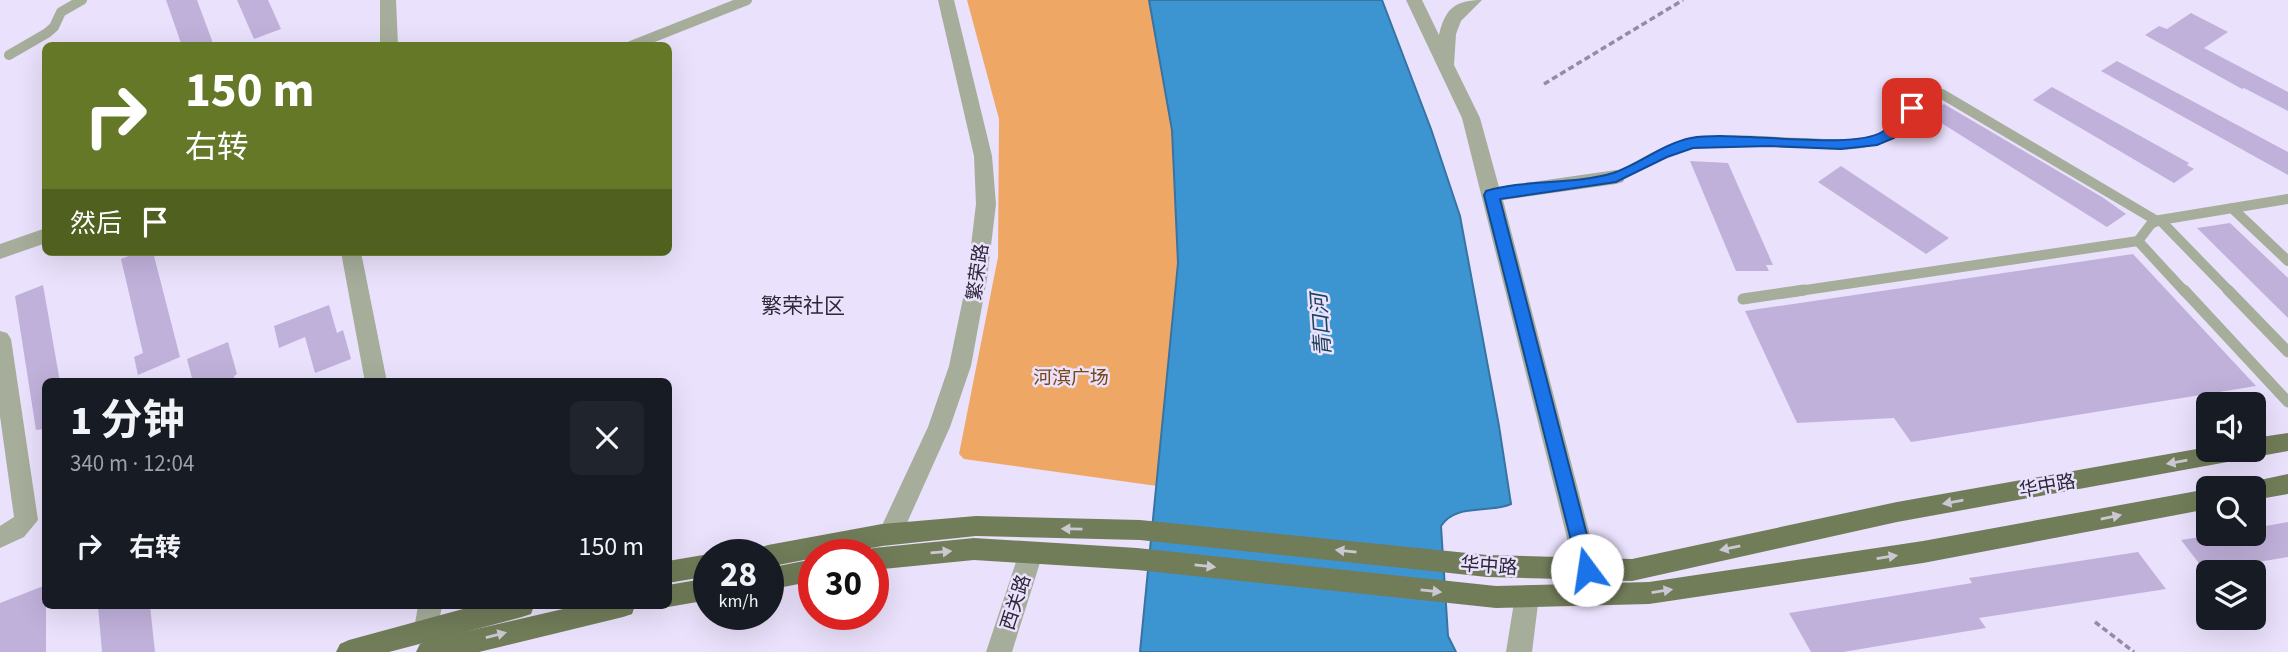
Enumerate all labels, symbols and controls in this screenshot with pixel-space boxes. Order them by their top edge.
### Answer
text: 150 m [185,56,314,126]
icon: right [70,70,161,161]
pin [1882,78,1942,138]
icon: arrive [1893,89,1931,127]
text: 右转 [185,125,249,171]
icon: arrive [136,203,174,241]
text: 然后 [70,205,122,242]
street label: 繁荣路 [961,242,996,302]
water label: 青口河 [1304,289,1338,357]
district label: 繁荣社区 [761,291,845,321]
park label: 河滨广场 [1033,365,1109,392]
text: 1 分钟 [70,391,185,451]
map controls [2196,392,2266,630]
button: sound [2196,392,2266,462]
button: close [570,401,644,475]
text: 340 m · 12:04 [70,447,194,480]
one-way arrow [2165,457,2187,468]
street label: 华中路 [2017,468,2078,505]
button: search [2196,476,2266,546]
one-way arrow [1942,497,1964,508]
one-way arrow [2100,511,2122,522]
one-way arrow [1060,523,1082,534]
icon: right [70,527,108,565]
text: 150 m [578,528,644,565]
text: 右转 [129,529,181,566]
position arrow [1550,533,1624,607]
speed limit sign: 30 [798,539,889,630]
one-way arrow [1719,543,1741,554]
one-way arrow [930,546,952,557]
one-way arrow [1335,546,1357,557]
text: 28 [720,550,757,600]
street label: 华中路 [1460,551,1518,582]
one-way arrow [1876,551,1898,562]
button: layers [2196,560,2266,630]
one-way arrow [1194,561,1216,572]
street label: 西关路 [995,571,1038,634]
one-way arrow [1420,585,1442,596]
one-way arrow [1651,585,1673,596]
text: km/h [719,589,758,614]
one-way arrow [485,630,507,641]

